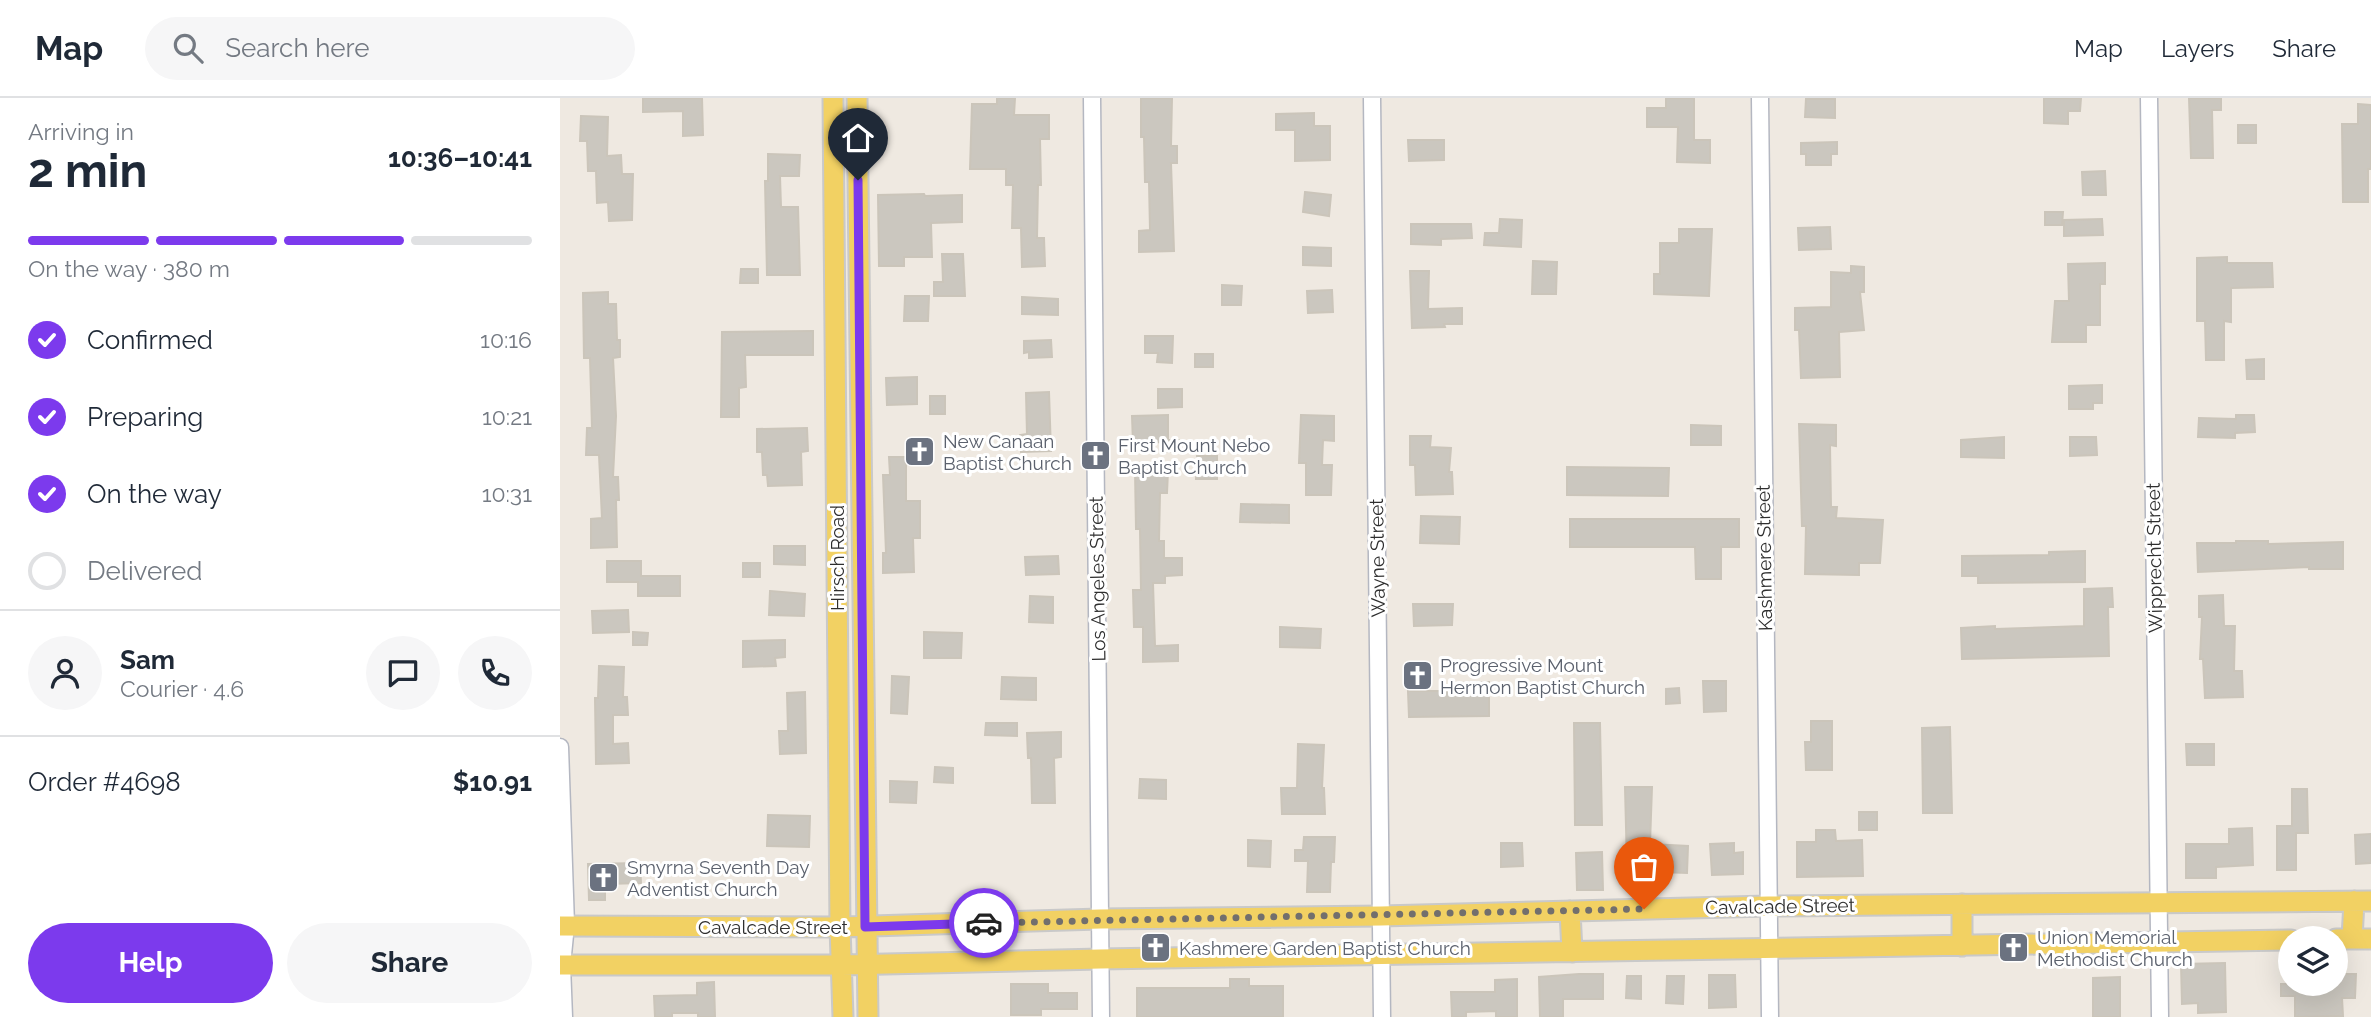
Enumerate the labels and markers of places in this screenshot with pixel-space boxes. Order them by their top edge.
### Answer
pin [828,108,888,180]
place label: New Canaan Baptist Church [943,430,1072,474]
place label: First Mount Nebo Baptist Church [1118,434,1270,478]
church icon: New Canaan Baptist Church [903,435,937,469]
church icon: First Mount Nebo Baptist Church [1078,439,1112,473]
place label: Progressive Mount Hermon Baptist Church [1440,654,1645,698]
church icon: Progressive Mount Hermon Baptist Church [1400,659,1434,693]
pin [1614,837,1674,909]
place label: Smyrna Seventh Day Adventist Church [627,856,810,900]
church icon: Smyrna Seventh Day Adventist Church [587,861,621,895]
place label: Union Memorial Methodist Church [2037,926,2193,970]
church icon: Kashmere Garden Baptist Church [1139,931,1173,965]
church icon: Union Memorial Methodist Church [1997,931,2031,965]
place label: Kashmere Garden Baptist Church [1179,937,1471,959]

